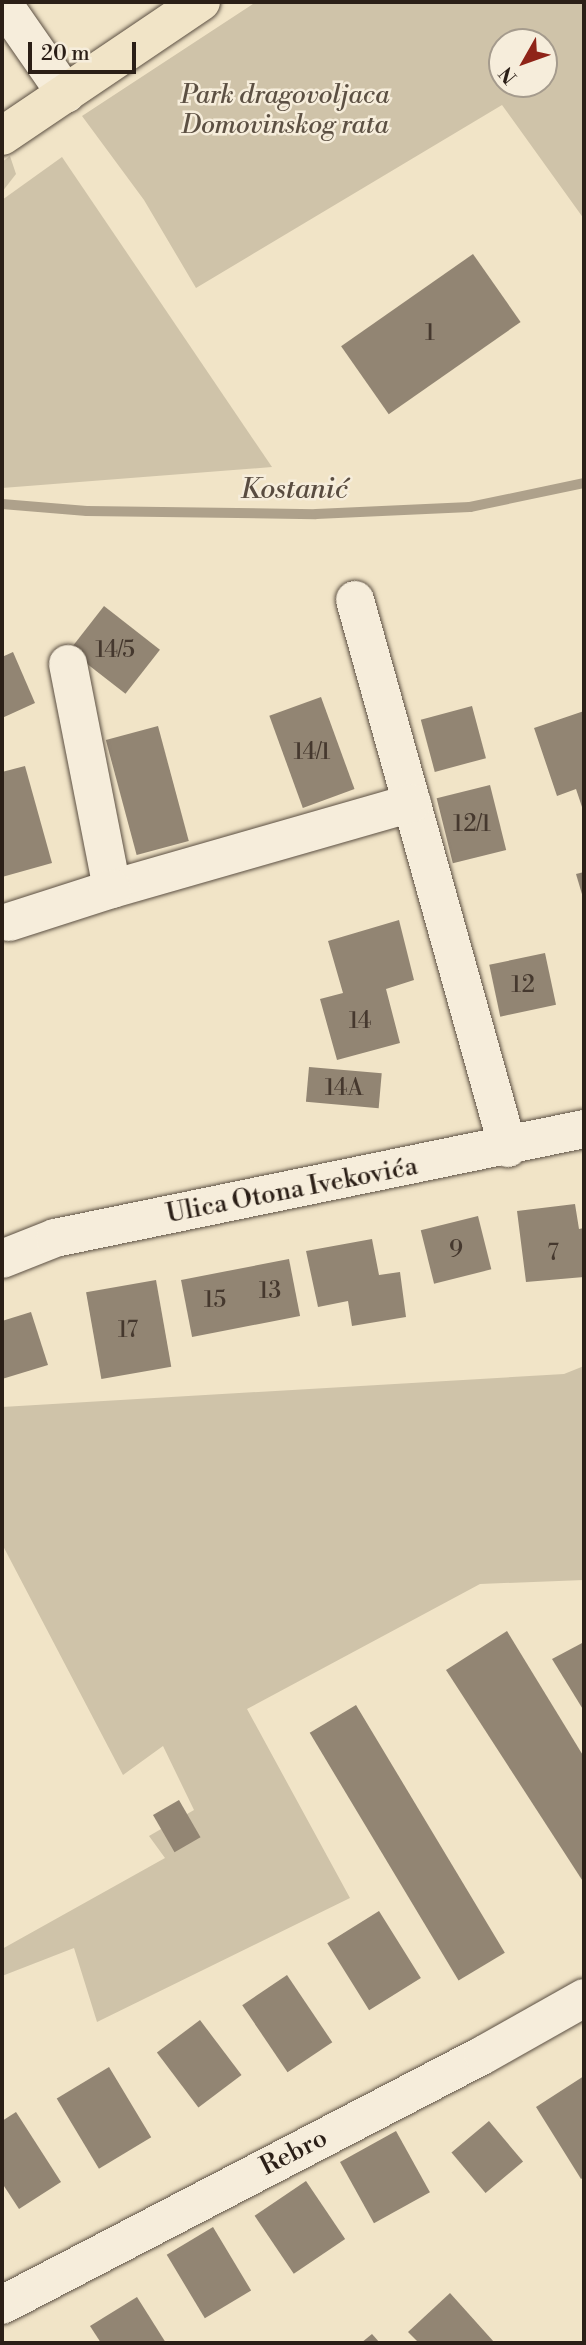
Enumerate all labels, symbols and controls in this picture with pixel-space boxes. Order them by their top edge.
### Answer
scale bar [32,28,140,72]
north arrow [488,28,558,98]
text: 20 m [41,41,90,67]
text: N [494,62,522,89]
park label: Park dragovoljaca Domovinskog rata [181,80,389,142]
house number: 1 [425,319,435,347]
water label: Kostanić [240,473,348,507]
house number: 14/5 [95,636,135,664]
house number: 14/1 [294,738,330,766]
house number: 12/1 [453,810,491,838]
house number: 12 [511,971,535,999]
house number: 14 [349,1007,371,1035]
house number: 14A [325,1074,363,1102]
street label: Ulica Otona Ivekovića [164,1151,420,1231]
house number: 9 [449,1236,463,1264]
house number: 7 [547,1239,559,1267]
house number: 13 [259,1277,281,1305]
house number: 15 [204,1286,226,1314]
house number: 17 [118,1316,138,1344]
street label: Rebro [255,2123,333,2183]

